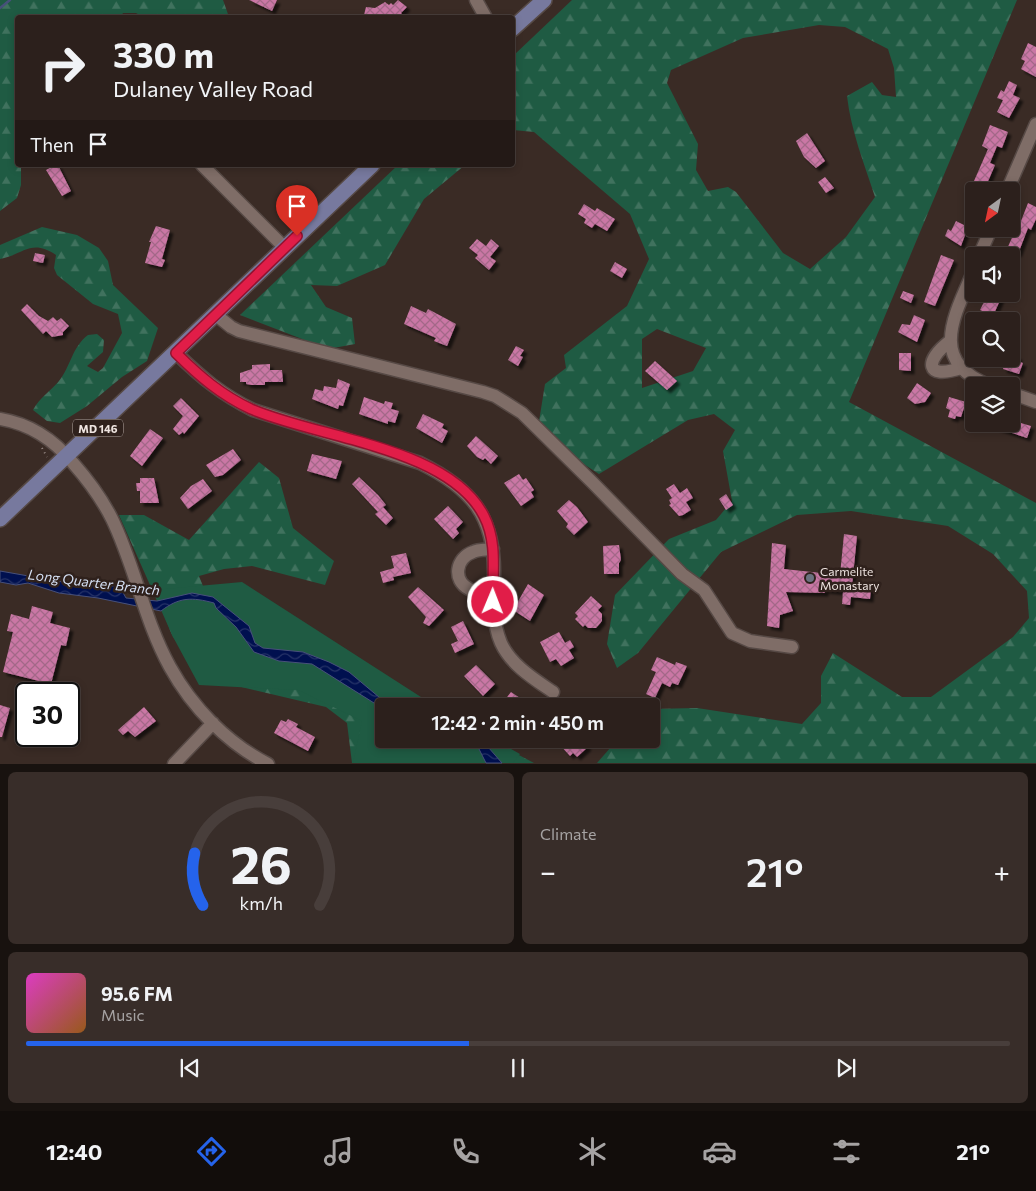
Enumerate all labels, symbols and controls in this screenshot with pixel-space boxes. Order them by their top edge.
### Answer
text: 330 m [113,32,214,75]
icon: right [30,35,95,100]
text: Dulaney Valley Road [113,75,313,102]
icon: arrive [84,130,112,158]
text: Then [30,133,74,156]
north arrow [965,182,1020,238]
map controls [965,182,1020,432]
pin [276,185,318,236]
icon: arrive [283,192,311,220]
button: sound [965,247,1020,302]
button: search [965,312,1020,367]
button: layers [965,377,1020,432]
road number: MD 146 [73,419,123,436]
place label: Carmelite Monastary [820,564,879,592]
water label: Long Quarter Branch [27,565,161,599]
marker: Carmelite Monastary [804,572,816,584]
position arrow [466,575,518,627]
speed limit sign: 30 [15,682,80,747]
text: 12:42 · 2 min · 450 m [431,711,604,734]
text: Climate [540,824,596,843]
text: 26 [230,831,292,895]
text: 21° [746,848,803,895]
text: − [540,854,556,888]
text: + [994,854,1010,888]
text: km/h [239,892,283,914]
text: 95.6 FM [101,982,173,1005]
text: Music [101,1005,145,1024]
icon: previous [176,1054,204,1082]
icon: pause [504,1054,532,1082]
icon: next [832,1054,860,1082]
icon: directions [194,1134,229,1169]
icon: music [321,1134,356,1169]
icon: phone [448,1134,483,1169]
icon: climate [575,1134,610,1169]
icon: car [702,1134,737,1169]
icon: filters [829,1134,864,1169]
text: 12:40 [46,1138,102,1165]
text: 21° [956,1138,990,1165]

